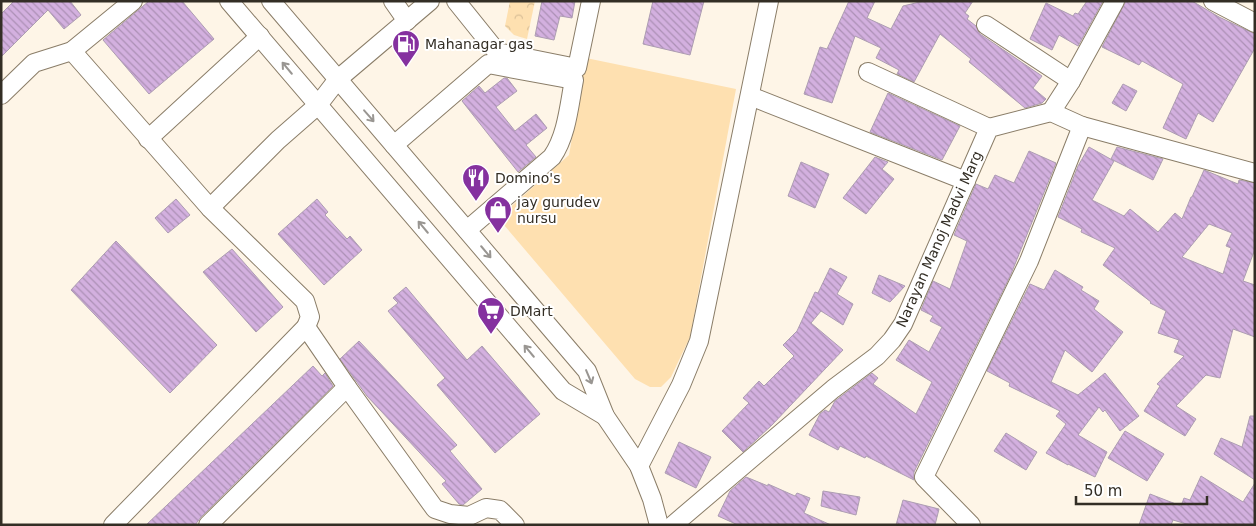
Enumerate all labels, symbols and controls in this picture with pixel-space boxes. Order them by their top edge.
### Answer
fuel station icon: Mahanagar gas [391,29,421,68]
place label: Mahanagar gas [425,36,533,52]
one-way arrow [281,61,293,74]
one-way arrow [364,109,375,122]
street label: Narayan Manoj Madvi Marg [893,148,985,330]
restaurant icon: Domino's [461,163,491,202]
place label: Domino's [495,170,560,186]
place label: jay gurudev nursu [516,194,600,226]
shop icon: jay gurudev nursu [483,195,513,234]
one-way arrow [418,221,429,234]
one-way arrow [481,246,492,259]
supermarket icon: DMart [476,296,506,335]
place label: DMart [510,303,553,319]
one-way arrow [523,345,534,358]
one-way arrow [585,370,595,385]
scale bar [1076,474,1207,506]
text: 50 m [1084,482,1122,500]

